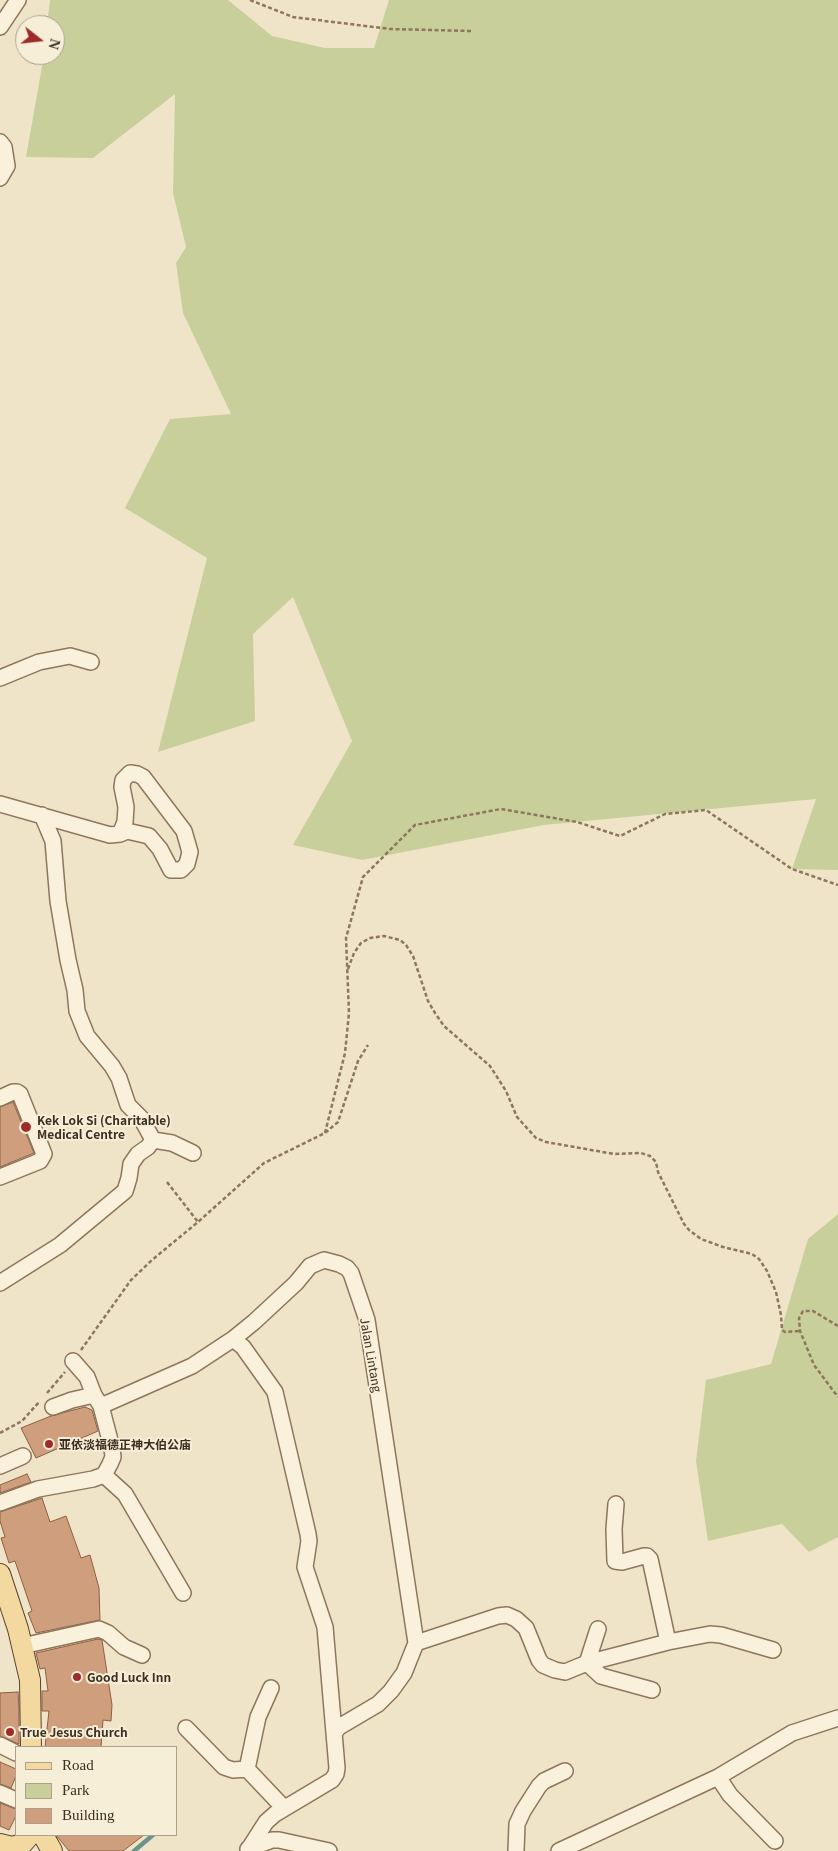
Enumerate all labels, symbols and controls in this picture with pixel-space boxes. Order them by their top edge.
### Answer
north arrow [15,15,65,65]
text: N [45,37,63,51]
place label: Kek Lok Si (Charitable) Medical Centre [37,1113,171,1141]
marker: Kek Lok Si (Charitable) Medical Centre [19,1120,33,1134]
street label: Jalan Lintang [357,1317,385,1393]
place label: 亚依淡福德正神大伯公庙 [59,1437,191,1451]
marker: 亚依淡福德正神大伯公庙 [43,1438,55,1450]
place label: Good Luck Inn [87,1670,171,1684]
marker: Good Luck Inn [71,1671,83,1683]
place label: True Jesus Church [20,1725,128,1739]
marker: True Jesus Church [4,1726,16,1738]
legend [15,1746,178,1836]
text: Road [62,1757,94,1773]
text: Park [62,1782,90,1798]
text: Building [62,1807,115,1823]

